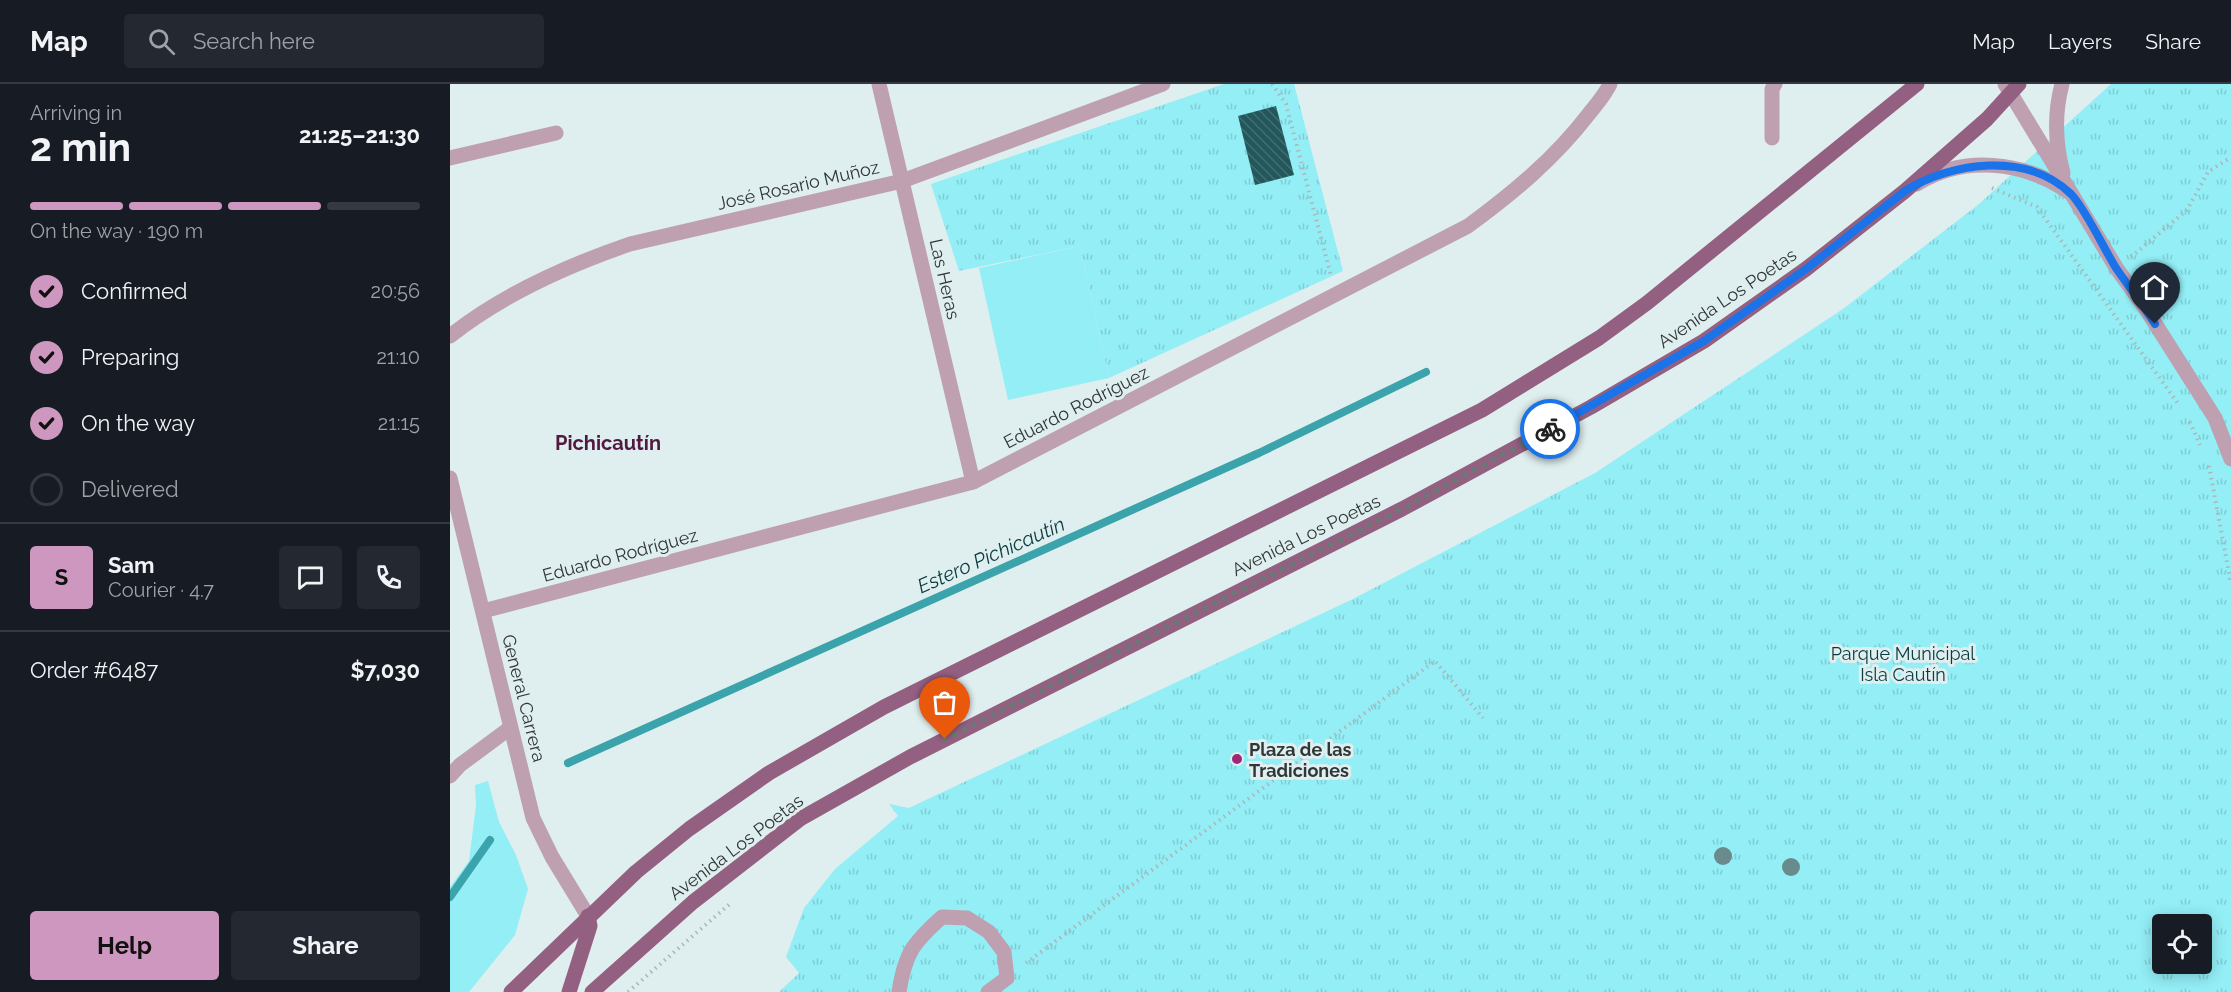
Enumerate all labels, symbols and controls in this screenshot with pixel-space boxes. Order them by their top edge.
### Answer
search box [124,14,544,68]
text: Map [30,25,88,58]
icon: search [145,25,178,58]
text: Search here [193,28,315,54]
text: Map [1972,29,2015,54]
text: Layers [2048,29,2112,54]
text: Share [2145,29,2201,54]
text: Arriving in [30,101,122,125]
text: 21:25–21:30 [299,122,420,148]
text: 2 min [30,124,131,170]
street label: José Rosario Muñoz [715,156,881,214]
text: On the way · 190 m [30,219,203,243]
street label: Las Heras [926,237,965,322]
street label: Avenida Los Poetas [1654,244,1800,352]
pin [2129,262,2180,324]
icon: home [2138,271,2171,304]
icon: check [30,275,63,308]
text: Confirmed [81,278,188,304]
text: 20:56 [371,279,420,303]
icon: check [30,341,63,374]
text: Preparing [81,344,179,370]
text: 21:10 [376,345,420,369]
street label: Eduardo Rodríguez [1000,361,1152,453]
courier [1520,399,1580,459]
icon: check [30,407,63,440]
text: On the way [81,410,195,436]
text: 21:15 [378,411,420,435]
icon: bike [1534,413,1567,446]
district label: Pichicautín [555,431,661,455]
text: Delivered [81,476,179,502]
street label: Avenida Los Poetas [1228,490,1384,580]
water label: Estero Pichicautín [914,512,1068,598]
street label: Eduardo Rodríguez [540,524,700,586]
button: chat [279,546,342,609]
button: phone [357,546,420,609]
text: Sam [108,552,155,578]
text: S [55,564,68,590]
text: Courier · 4.7 [108,578,214,602]
street label: General Carrera [498,632,550,764]
park label: Parque Municipal Isla Cautín [1831,643,1975,685]
text: Order #6487 [30,657,158,683]
text: $7,030 [351,657,420,683]
pin [919,677,970,739]
icon: bag [928,686,961,719]
place label: Plaza de las Tradiciones [1249,739,1352,781]
marker: Plaza de las Tradiciones [1230,752,1244,766]
street label: Avenida Los Poetas [665,790,807,904]
button: Help [30,911,219,980]
button: Share [231,911,420,980]
map controls [2152,914,2212,974]
button: locate [2152,914,2212,974]

